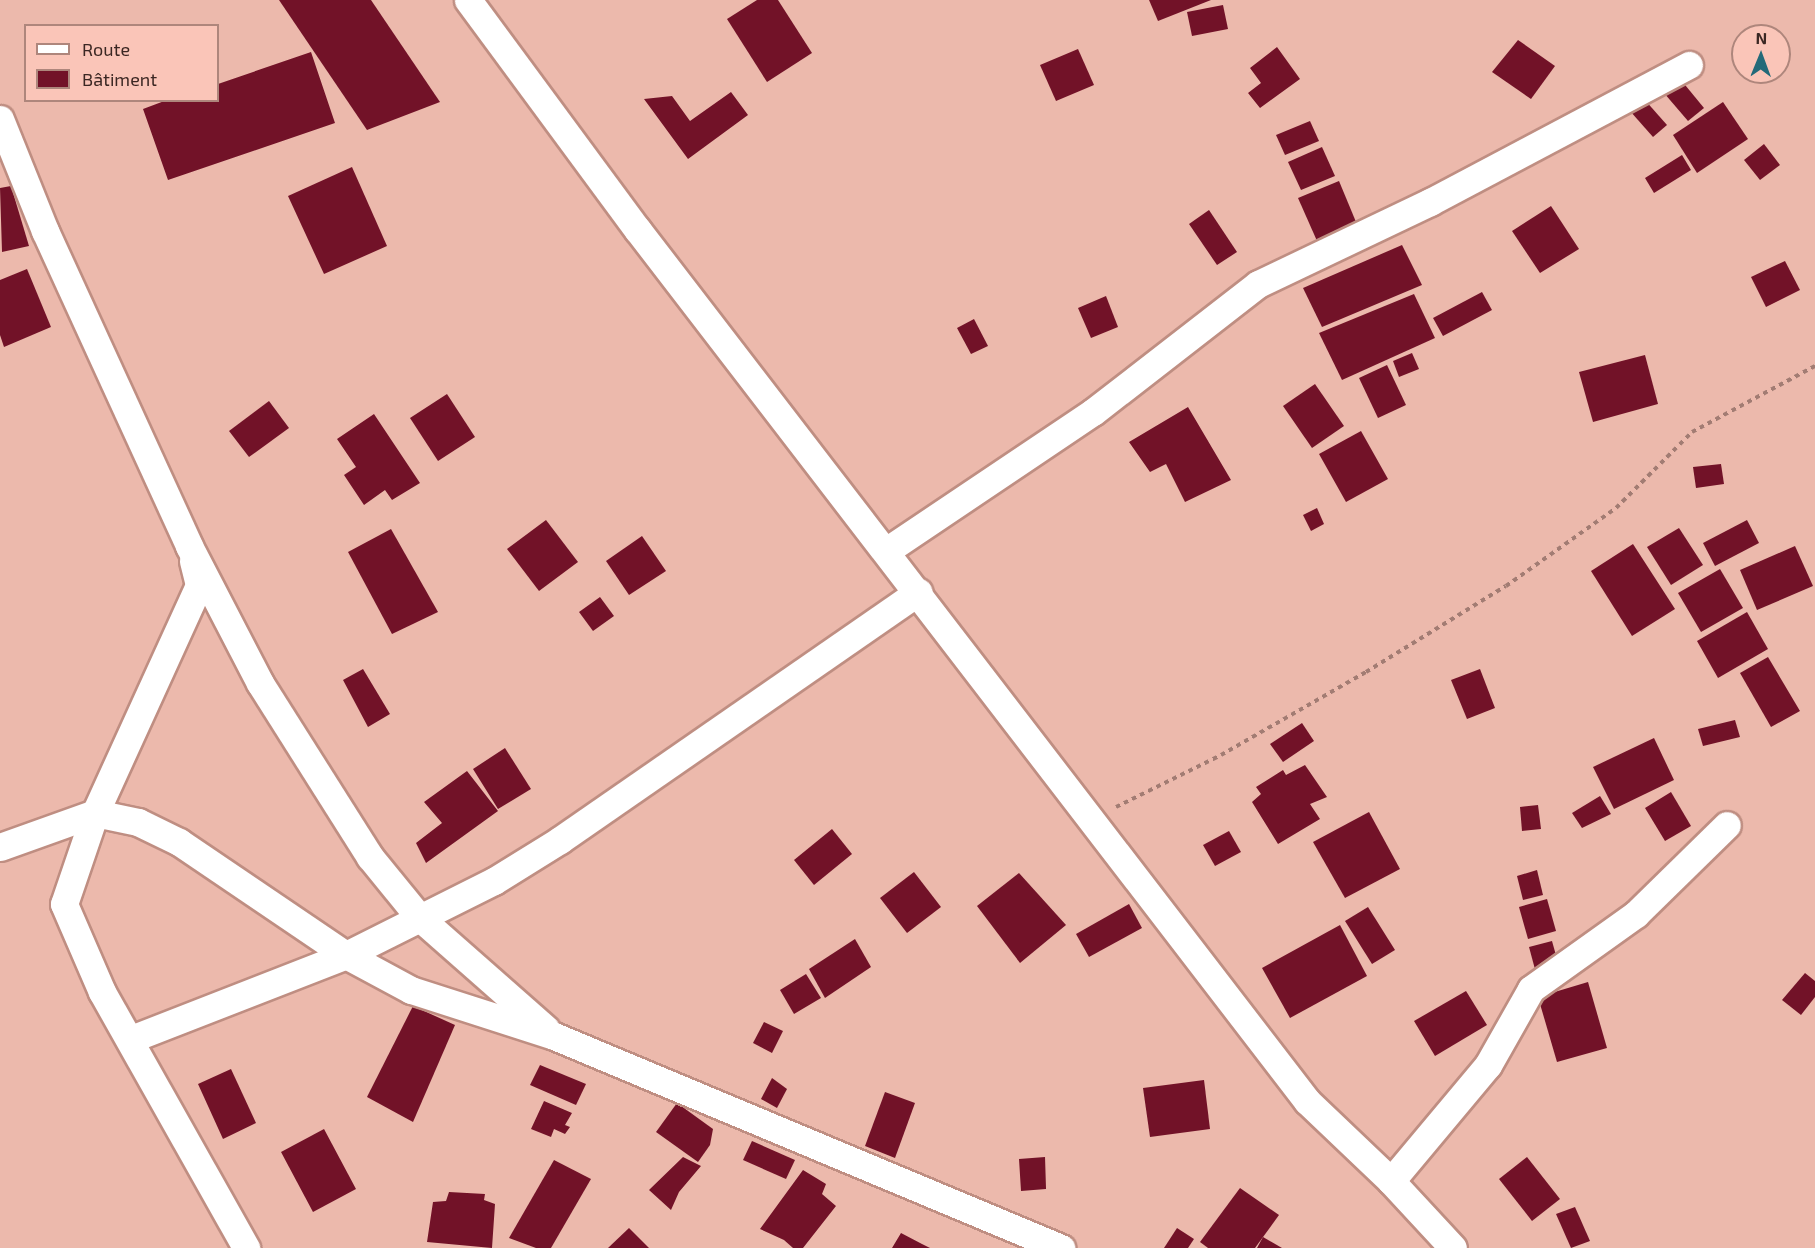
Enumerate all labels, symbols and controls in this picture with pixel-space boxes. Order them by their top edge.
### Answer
legend [24,24,219,102]
north arrow [1731,24,1791,84]
text: N [1755,28,1767,47]
text: Route [82,38,130,60]
text: Bâtiment [82,68,157,90]

